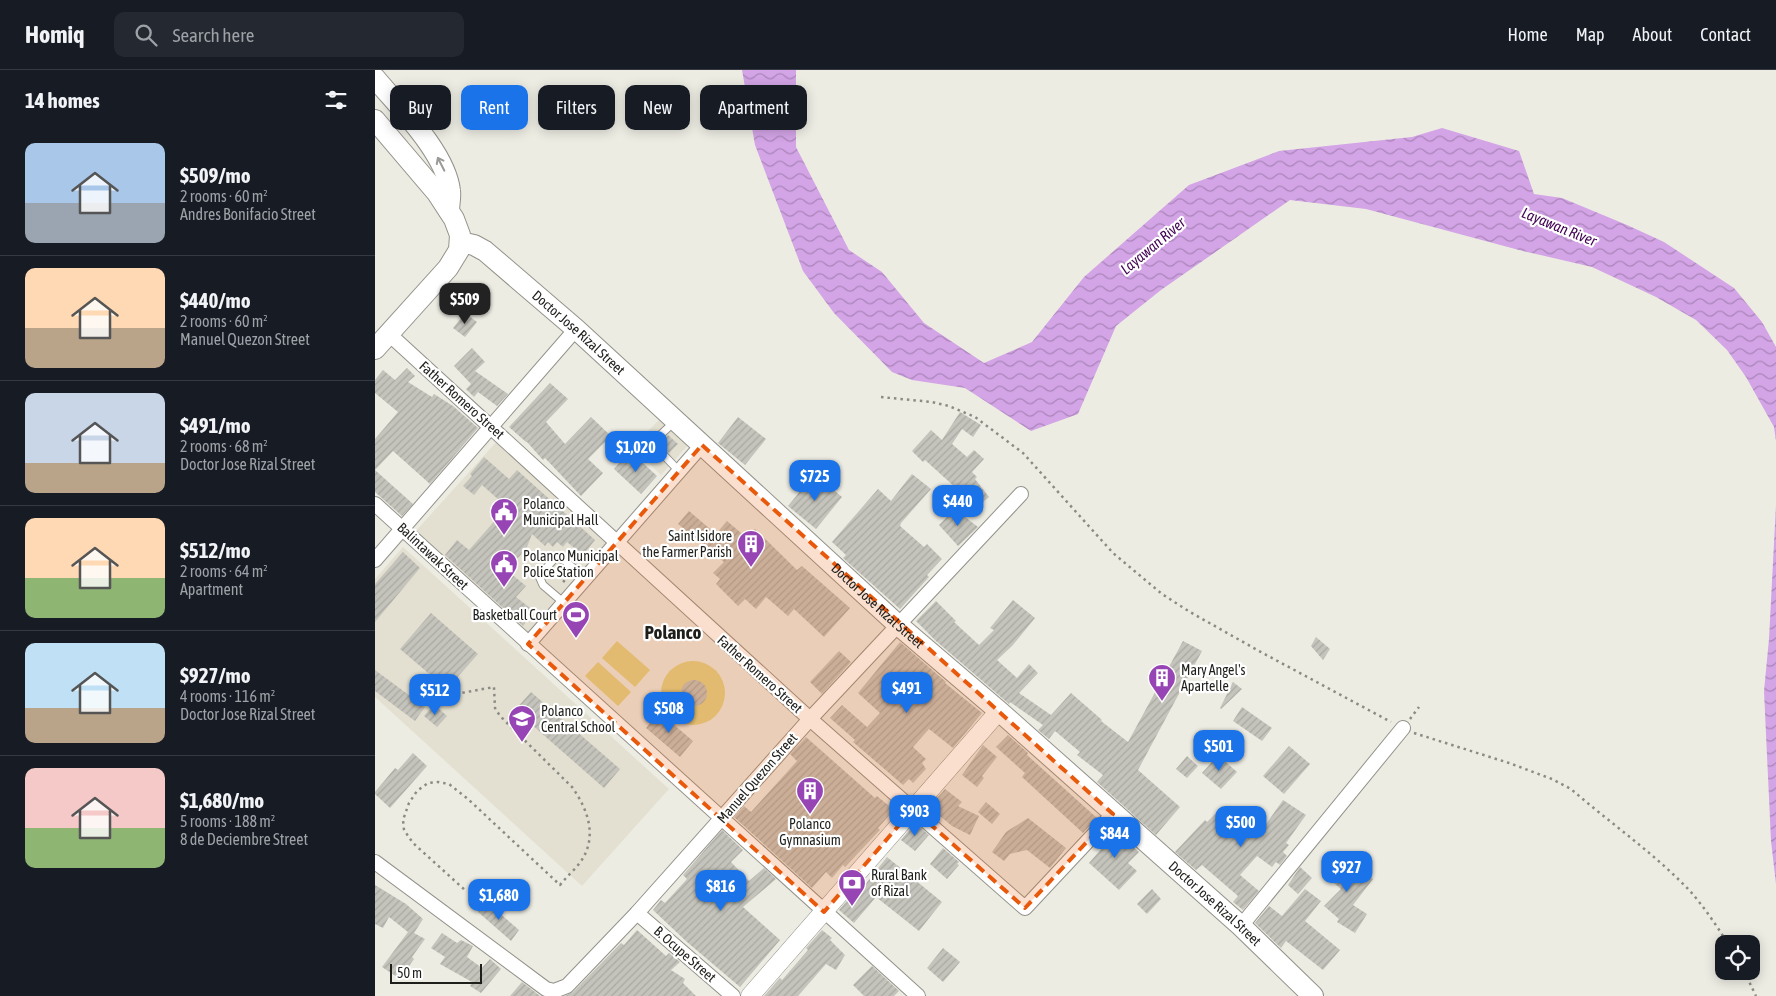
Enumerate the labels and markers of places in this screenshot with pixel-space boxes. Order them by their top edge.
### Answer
pin: $509 [435,282,495,325]
pin: $1,020 [595,430,677,473]
pin: $725 [785,460,845,502]
pin: $440 [928,484,988,527]
place label: Polanco Municipal Hall [523,496,599,528]
public building icon: Polanco Municipal Hall [489,497,519,536]
place label: Saint Isidore the Farmer Parish [642,528,732,560]
building icon: Saint Isidore the Farmer Parish [736,529,766,568]
place label: Polanco Municipal Police Station [523,548,619,580]
public building icon: Polanco Municipal Police Station [489,549,519,588]
sports icon: Basketball Court [561,600,591,639]
place label: Basketball Court [472,607,557,623]
place label: Mary Angel's Apartelle [1181,662,1245,694]
building icon: Mary Angel's Apartelle [1147,663,1177,702]
pin: $491 [877,672,937,714]
pin: $512 [405,674,465,716]
pin: $508 [639,692,699,734]
place label: Polanco Central School [541,703,615,735]
school or university icon: Polanco Central School [507,704,537,743]
pin: $501 [1189,730,1249,772]
building icon: Polanco Gymnasium [795,776,825,815]
pin: $903 [885,794,945,837]
pin: $500 [1211,806,1271,848]
place label: Polanco Gymnasium [779,816,841,848]
pin: $844 [1085,816,1145,859]
pin: $927 [1317,850,1377,893]
place label: Rural Bank of Rizal [871,867,927,899]
bank icon: Rural Bank of Rizal [837,868,867,907]
pin: $816 [691,870,751,912]
pin: $1,680 [458,878,540,921]

